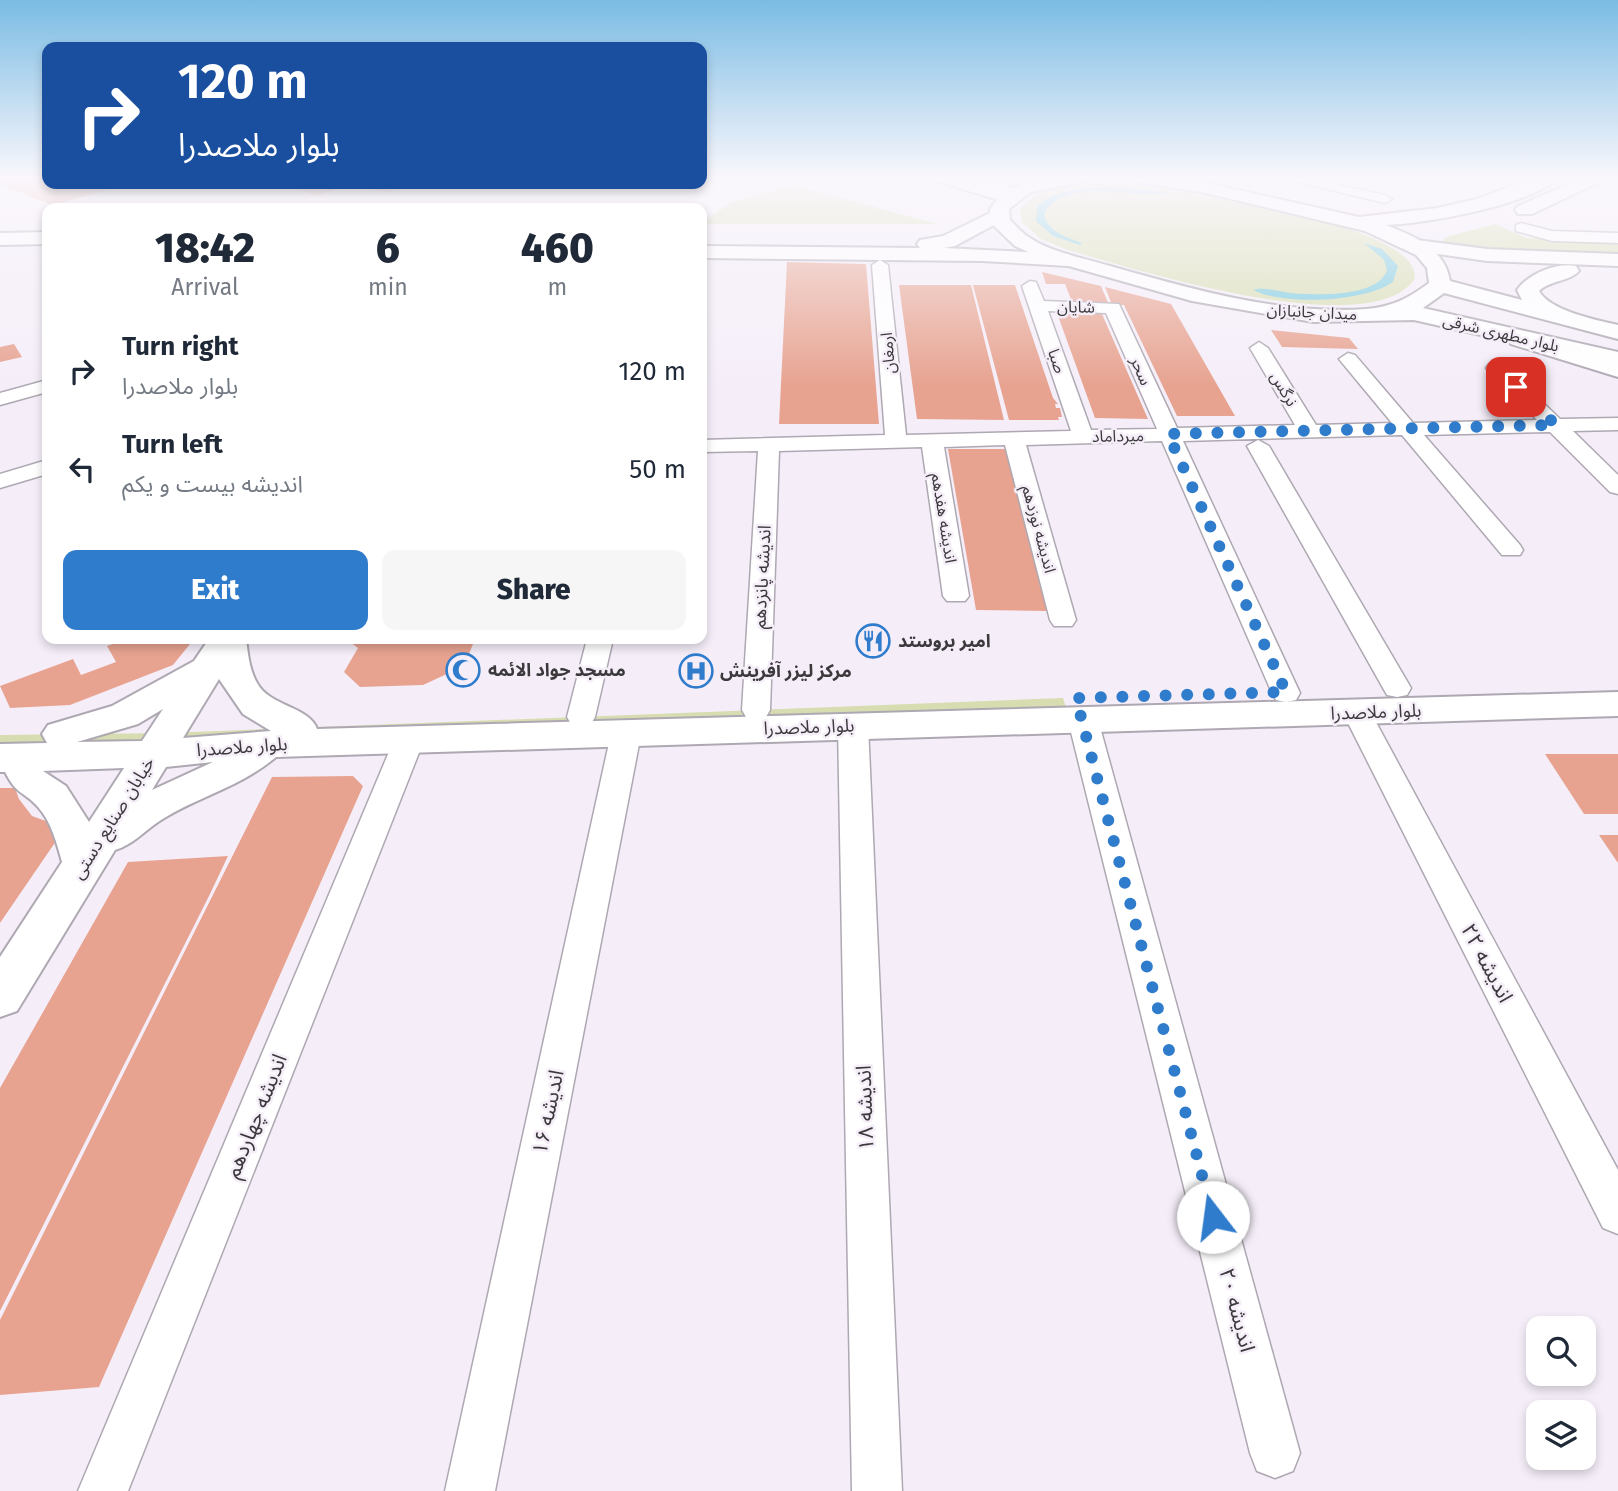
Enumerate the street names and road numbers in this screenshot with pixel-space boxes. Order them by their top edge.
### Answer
street label: شایان [1057,297,1095,317]
street label: میدان جانبازان [1266,300,1358,324]
street label: بلوار مطهری شرقی [1441,310,1561,356]
street label: ارمغان [877,332,899,374]
street label: صبا [1044,346,1070,376]
street label: سحر [1126,353,1155,388]
street label: نرگس [1266,368,1302,410]
street label: میرداماد [1092,426,1144,446]
street label: اندیشه هفدهم [925,472,960,565]
street label: اندیشه نوزدهم [1015,483,1060,576]
street label: اندیشه پانزدهم [748,524,778,630]
street label: بلوار ملاصدرا [1330,699,1422,725]
street label: بلوار ملاصدرا [763,714,855,740]
street label: بلوار ملاصدرا [196,733,288,761]
street label: خیابان صنایع دستی [67,753,162,885]
street label: اندیشه ۲۲ [1455,919,1519,1007]
street label: اندیشه چهاردهم [219,1050,295,1183]
street label: اندیشه ۱۸ [851,1065,879,1151]
street label: اندیشه ۱۶ [526,1067,570,1157]
street label: اندیشه ۲۰ [1213,1265,1261,1355]

